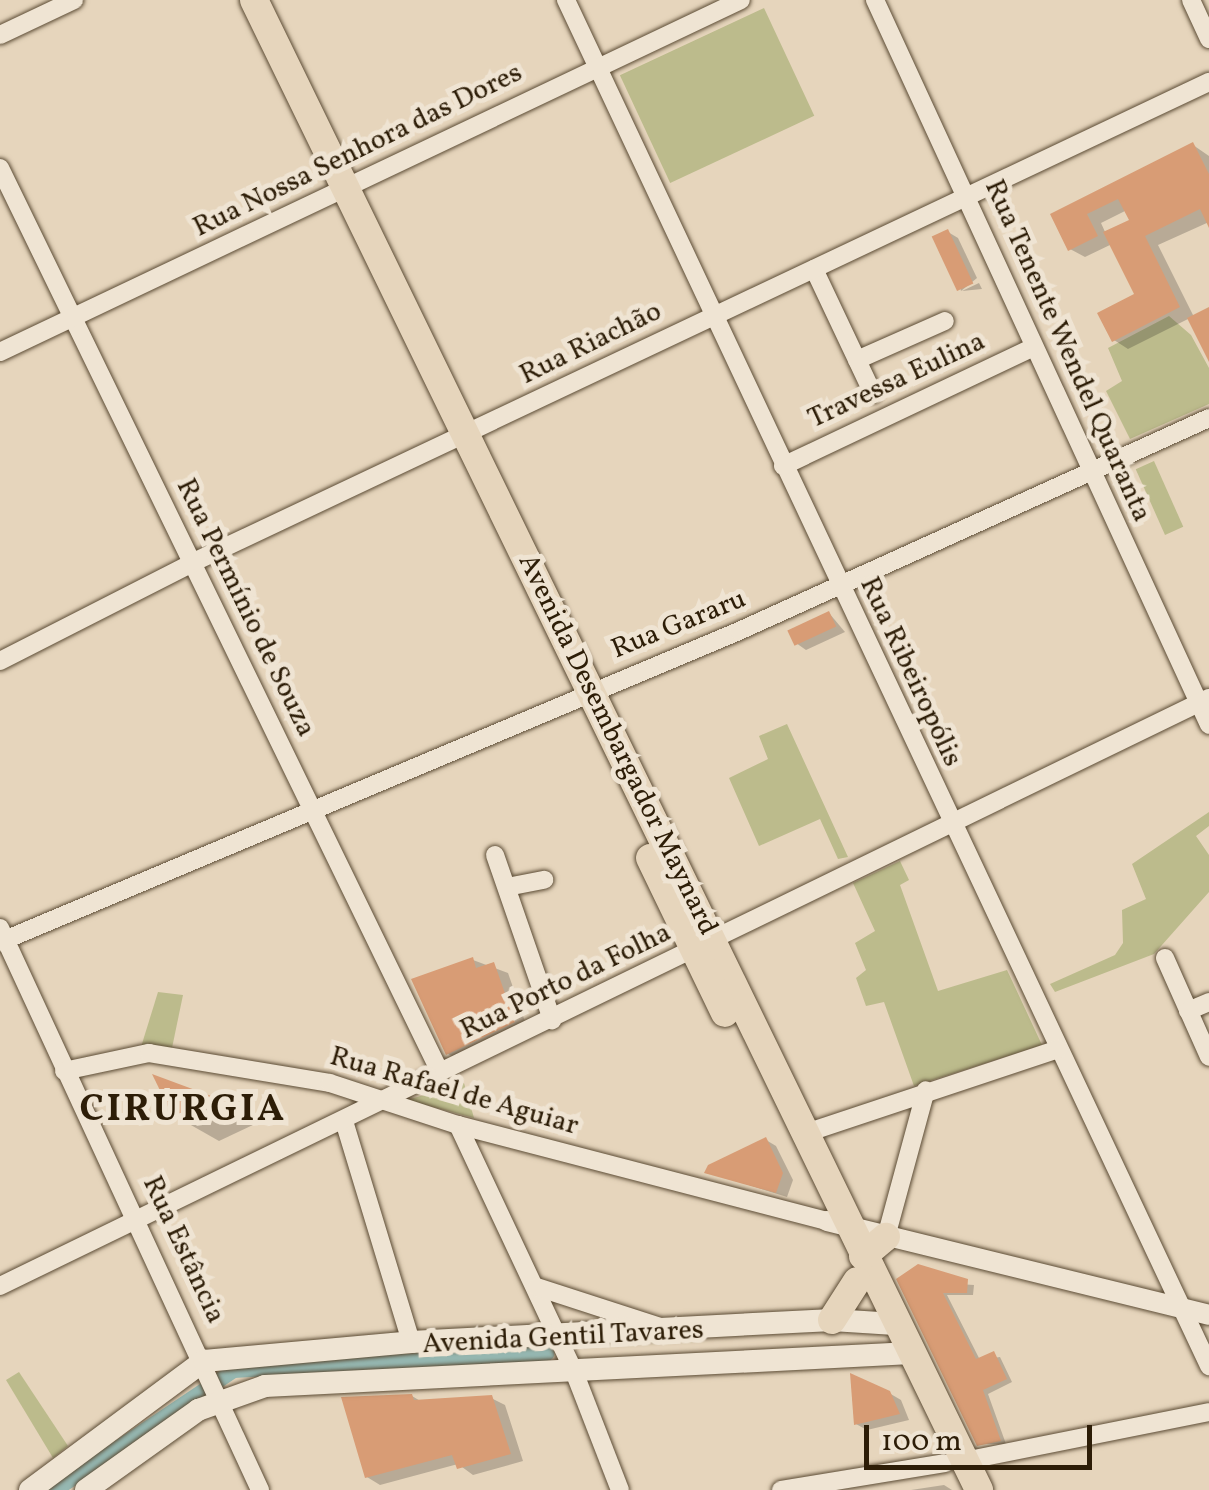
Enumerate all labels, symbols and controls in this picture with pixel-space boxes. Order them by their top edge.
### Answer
street label: Rua Nossa Senhora das Dores [188,57,528,245]
street label: Rua Tenente Wendel Quaranta [976,174,1158,528]
street label: Rua Riachão [515,295,667,393]
street label: Travessa Eulina [803,325,991,437]
street label: Rua Permínio de Souza [168,474,322,742]
street label: Avenida Desembargador Maynard [510,549,724,941]
street label: Rua Ribeiropólis [851,572,969,772]
street label: Rua Gararu [607,583,751,667]
street label: Rua Porto da Folha [455,916,677,1048]
street label: Rua Rafael de Aguiar [326,1040,582,1144]
district label: CIRURGIA [79,1088,287,1134]
street label: Rua Estância [134,1171,232,1329]
street label: Avenida Gentil Tavares [421,1314,705,1362]
scale bar [869,1405,1096,1467]
text: 100 m [881,1421,962,1463]

